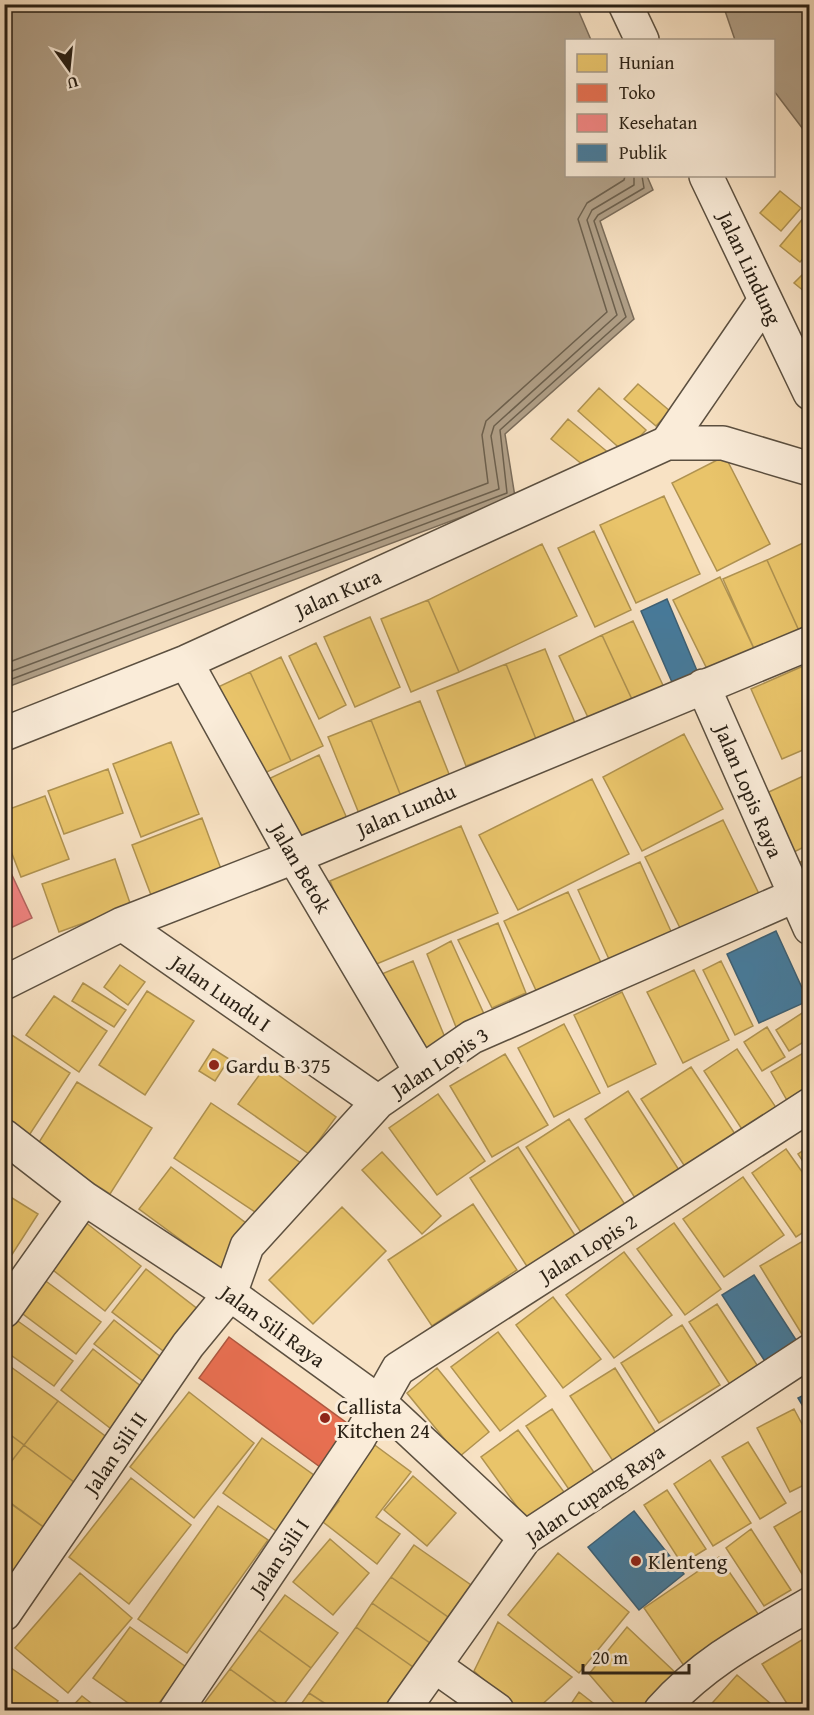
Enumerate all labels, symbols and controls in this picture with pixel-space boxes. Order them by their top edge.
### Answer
north arrow [39,39,99,99]
legend [565,39,775,177]
text: Hunian [619,49,674,76]
text: U [64,71,81,97]
text: Toko [619,79,656,106]
text: Kesehatan [619,109,697,136]
text: Publik [619,139,668,166]
street label: Jalan Lindung [709,204,790,330]
street label: Jalan Kura [287,560,386,627]
street label: Jalan Lopis Raya [706,717,791,862]
street label: Jalan Lundu [349,775,461,846]
street label: Jalan Betok [261,815,339,919]
street label: Jalan Lundu I [162,945,277,1039]
street label: Jalan Lopis 3 [383,1019,495,1107]
place label: Gardu B 375 [226,1050,331,1081]
marker: Gardu B 375 [207,1058,221,1072]
street label: Jalan Lopis 2 [531,1206,643,1292]
street label: Jalan Sili Raya [212,1275,332,1375]
place label: Callista Kitchen 24 [337,1391,430,1446]
street label: Jalan Sili II [74,1405,154,1503]
marker: Callista Kitchen 24 [318,1411,332,1425]
street label: Jalan Cupang Raya [517,1436,671,1554]
street label: Jalan Sili I [240,1512,316,1605]
place label: Klenteng [648,1546,728,1577]
marker: Klenteng [629,1554,643,1568]
scale bar [583,1637,690,1675]
text: 20 m [592,1644,628,1671]

